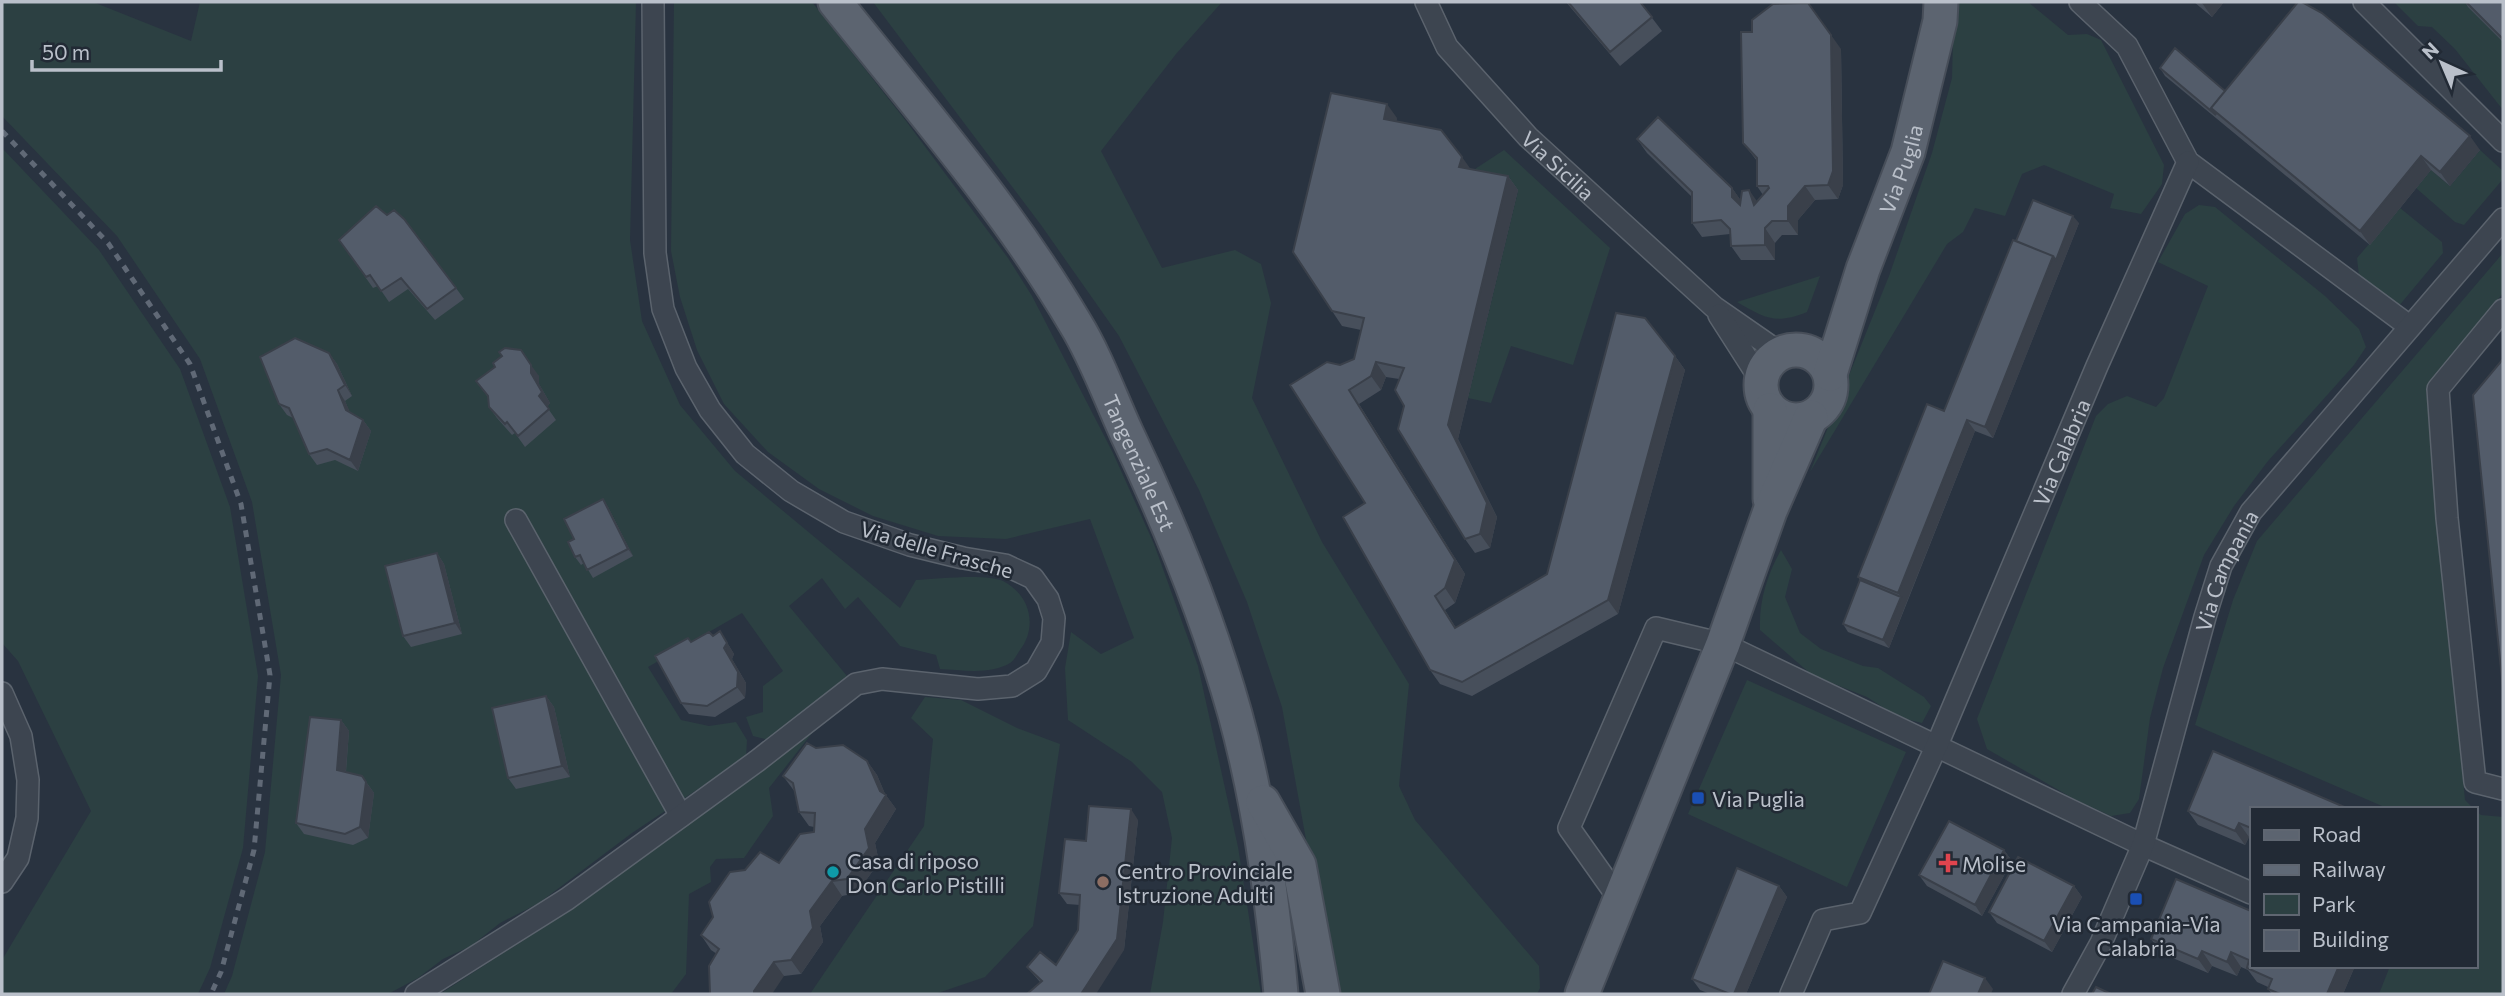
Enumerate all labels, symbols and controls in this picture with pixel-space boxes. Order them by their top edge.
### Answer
scale bar [32,28,220,72]
north arrow [2407,28,2477,98]
text: N [2417,37,2443,64]
text: 50 m [42,39,90,64]
street label: Via Puglia [1873,122,1927,217]
street label: Via Sicilia [1517,125,1600,204]
street label: Tangenziale Est [1099,390,1181,534]
street label: Via Calabria [2027,395,2094,509]
street label: Via Campania [2189,505,2262,634]
street label: Via delle Frasche [858,515,1016,583]
place label: Via Puglia [1712,786,1805,811]
marker: Via Puglia [1690,790,1706,806]
legend [2250,807,2477,968]
text: Road [2312,821,2361,846]
place label: Casa di riposo Don Carlo Pistilli [847,848,1005,897]
place label: Molise [1962,851,2026,876]
marker: Molise [1940,855,1956,871]
text: Railway [2312,856,2386,881]
place label: Centro Provinciale Istruzione Adulti [1117,858,1292,907]
marker: Casa di riposo Don Carlo Pistilli [825,864,841,880]
marker: Centro Provinciale Istruzione Adulti [1095,874,1111,890]
marker: Via Campania-Via Calabria [2128,891,2144,907]
text: Park [2312,891,2356,916]
place label: Via Campania-Via Calabria [2052,911,2220,960]
text: Building [2312,926,2389,951]

